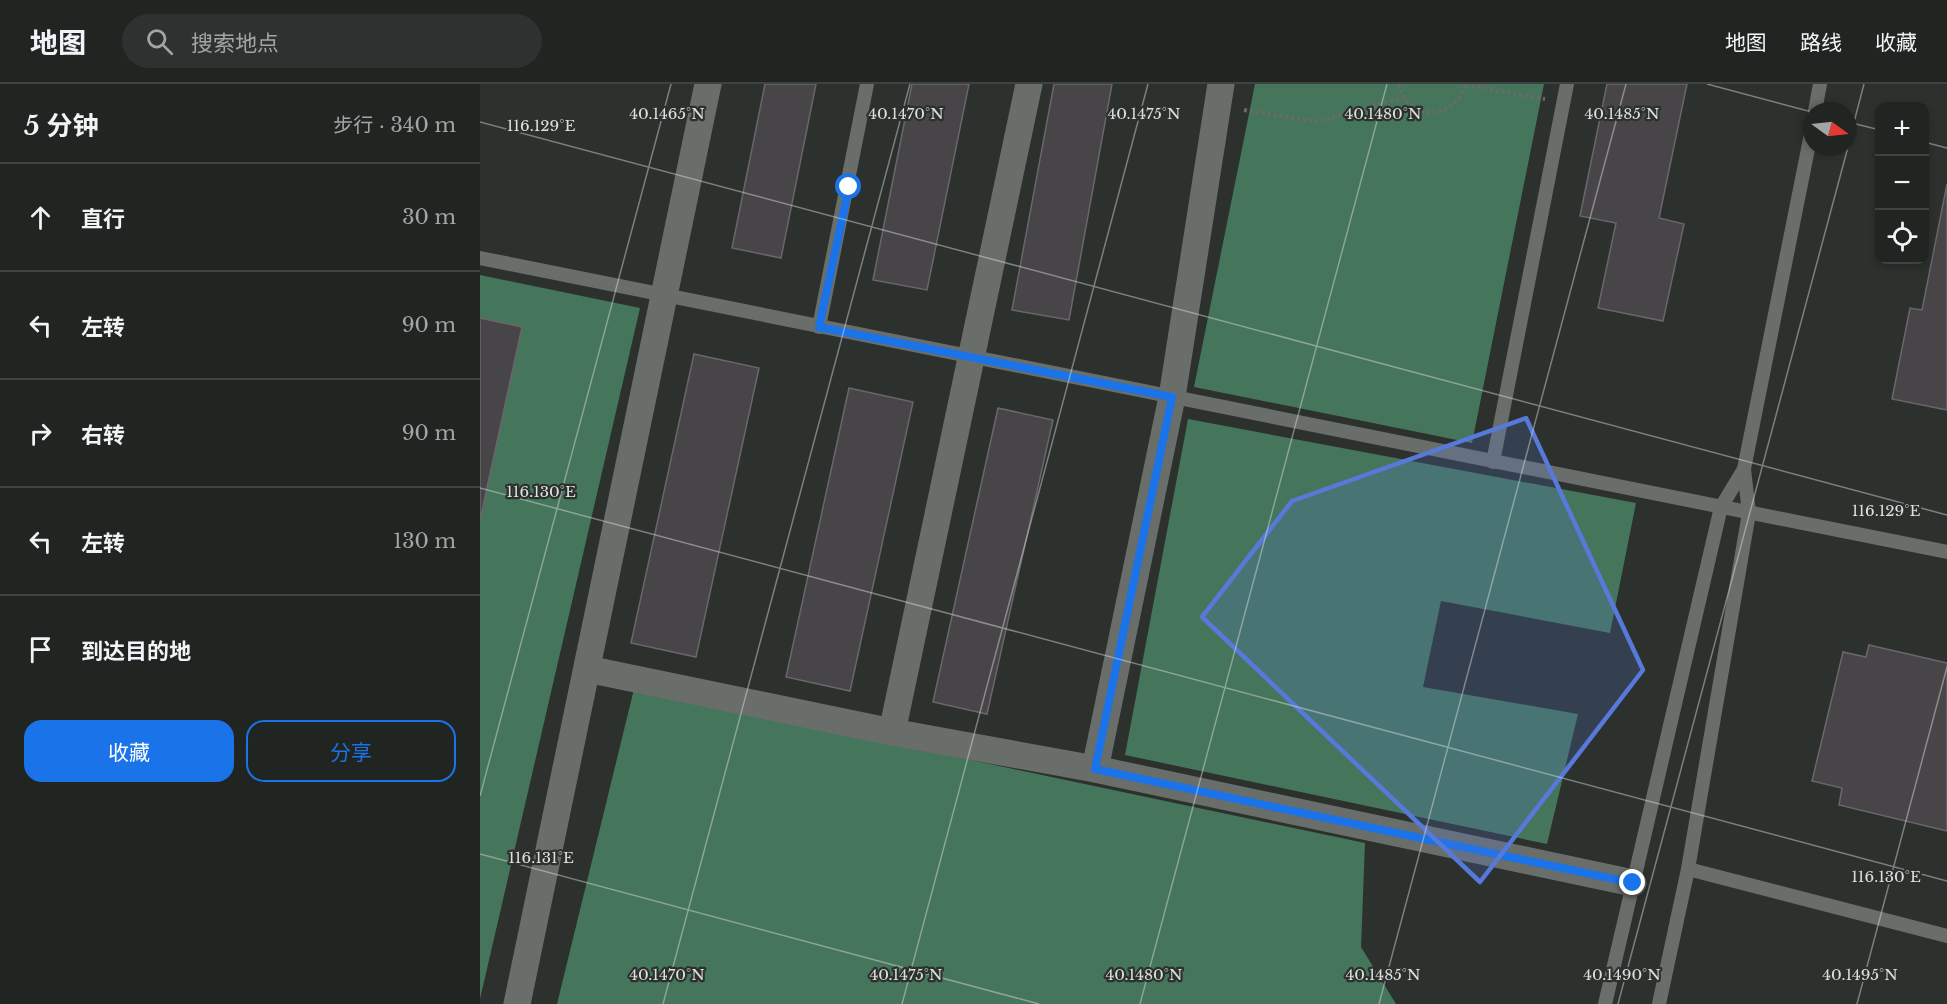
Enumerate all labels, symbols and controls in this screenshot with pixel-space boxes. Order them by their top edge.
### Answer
search box [122,14,542,68]
icon: search [143,25,176,58]
text: 地图 [30,26,86,61]
text: 搜索地点 [191,30,279,57]
text: 地图 [1725,30,1767,56]
text: 路线 [1800,30,1842,56]
text: 收藏 [1875,30,1917,56]
north arrow [1803,102,1857,156]
map controls [1875,102,1929,264]
button: + [1875,102,1929,156]
text: 40.1465°N [629,104,705,123]
text: 40.1470°N [868,104,944,123]
text: 40.1475°N [1107,104,1181,123]
text: 40.1480°N [1344,104,1422,123]
text: 40.1485°N [1585,104,1659,123]
text: 5 分钟 [24,110,98,142]
text: 步行 · 340 m [333,113,456,137]
text: 116.129°E [507,116,575,135]
button: − [1875,156,1929,210]
route start [835,173,861,199]
icon: ahead [24,201,57,234]
text: 30 m [402,205,456,229]
text: 直行 [81,206,125,233]
button: locate [1875,210,1929,264]
icon: left [24,309,57,342]
text: 90 m [402,313,456,337]
text: 左转 [81,314,125,341]
icon: right [24,417,57,450]
text: 90 m [402,421,456,445]
text: 右转 [81,422,125,449]
text: 116.130°E [506,482,576,501]
text: 116.129°E [1852,501,1920,520]
icon: left [24,525,57,558]
text: 130 m [393,529,456,553]
text: 左转 [81,530,125,557]
icon: arrive [24,633,57,666]
text: 到达目的地 [81,638,191,665]
button: 收藏 [24,720,234,782]
button: 分享 [246,720,456,782]
text: 116.131°E [508,848,574,867]
text: 116.130°E [1851,867,1921,886]
route end [1619,869,1645,895]
text: 40.1470°N [629,965,705,984]
text: 40.1475°N [869,965,943,984]
text: 40.1480°N [1105,965,1183,984]
text: 40.1485°N [1346,965,1420,984]
text: 40.1490°N [1583,965,1661,984]
text: 40.1495°N [1822,965,1898,984]

